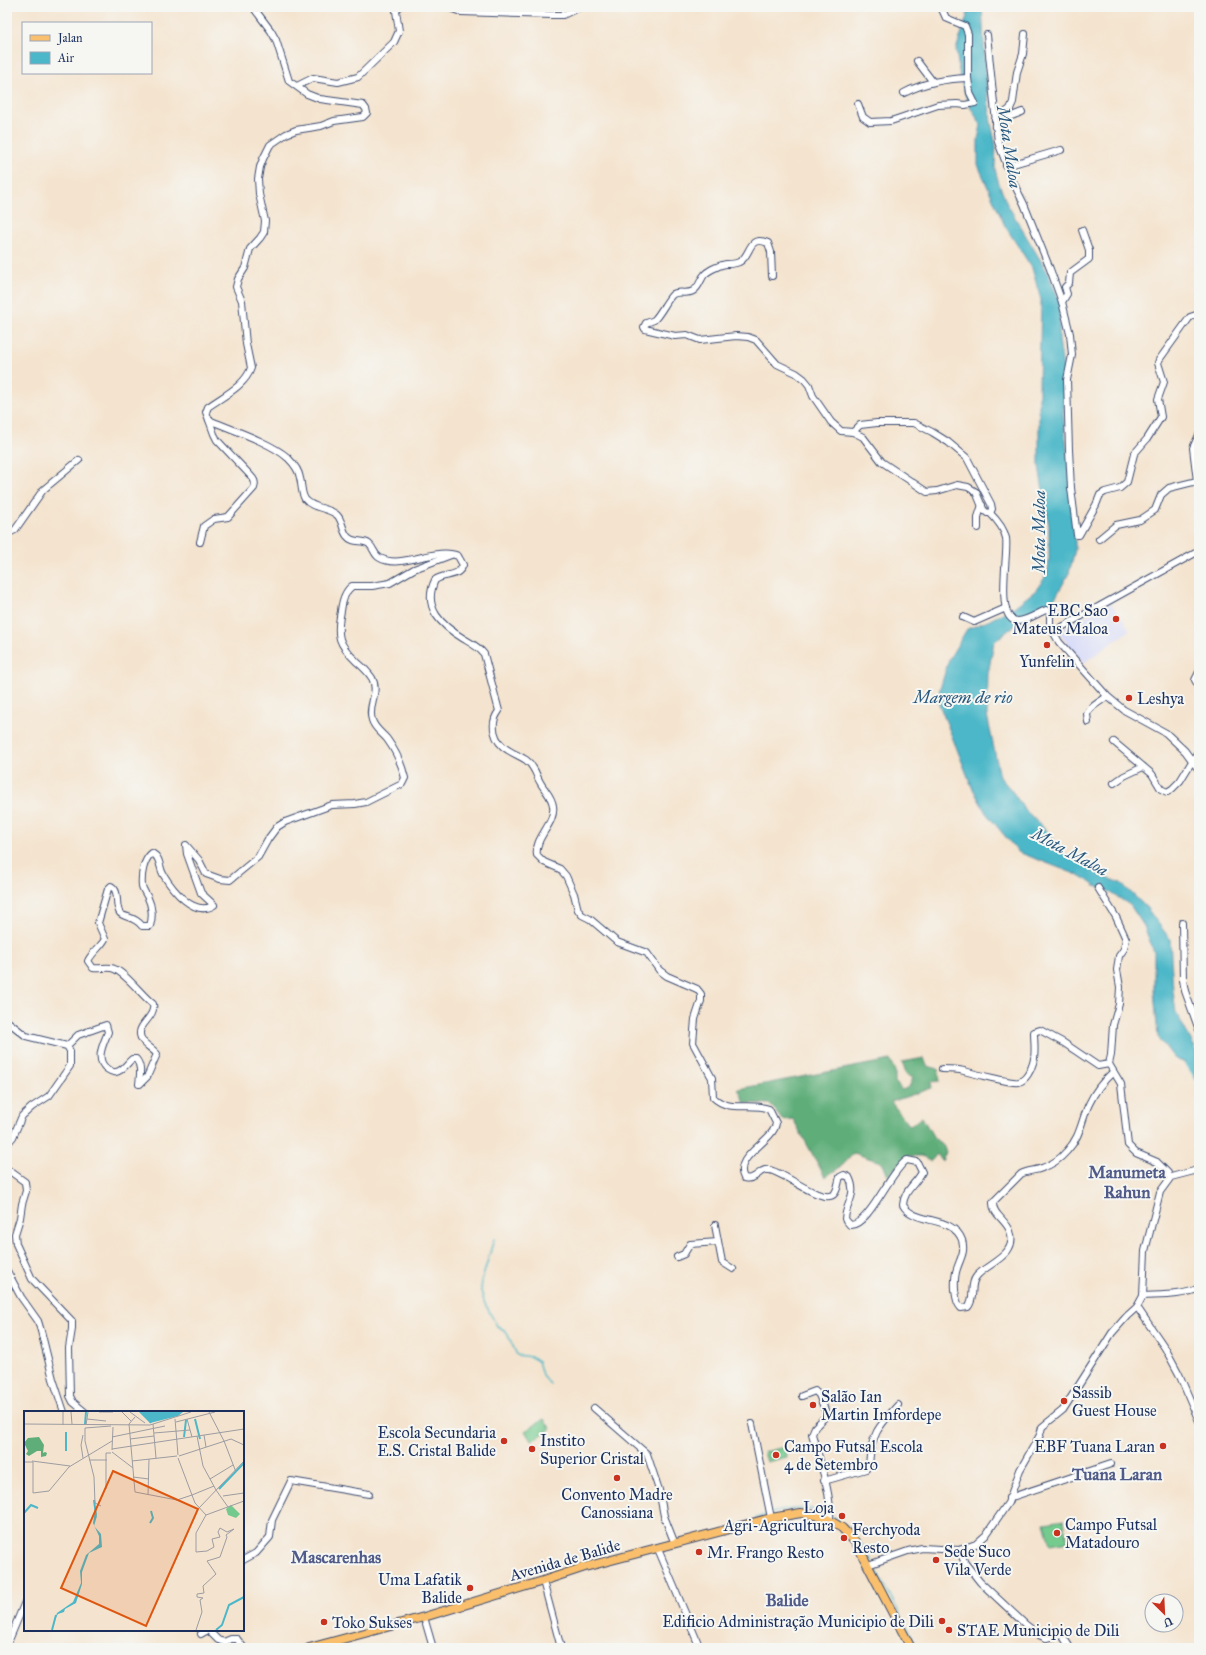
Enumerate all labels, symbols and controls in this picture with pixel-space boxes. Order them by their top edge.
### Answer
legend [22,22,152,74]
text: Jalan [56,31,83,46]
text: Air [57,51,74,65]
water label: Mota Maloa [992,102,1026,190]
water label: Mota Maloa [1029,490,1050,576]
place label: EBC Sao Mateus Maloa [1012,601,1108,638]
marker: EBC Sao Mateus Maloa [1111,614,1121,624]
marker: Yunfelin [1042,640,1052,650]
place label: Yunfelin [1019,652,1075,671]
water label: Margem de rio [911,687,1013,708]
place label: Leshya [1137,689,1184,708]
marker: Leshya [1124,693,1134,703]
water label: Mota Maloa [1026,822,1112,881]
district label: Manumeta Rahun [1088,1162,1167,1203]
place label: Sassib Guest House [1072,1383,1157,1420]
place label: Salão Ian Martin Imfordepe [821,1387,942,1424]
marker: Sassib Guest House [1059,1396,1069,1406]
marker: Salão Ian Martin Imfordepe [808,1400,818,1410]
inset map [24,1411,244,1631]
place label: Escola Secundaria E.S. Cristal Balide [377,1423,496,1460]
place label: Instito Superior Cristal [540,1431,645,1468]
marker: Escola Secundaria E.S. Cristal Balide [499,1436,509,1446]
place label: Campo Futsal Escola 4 de Setembro [784,1437,923,1474]
place label: EBF Tuana Laran [1034,1437,1155,1456]
marker: EBF Tuana Laran [1158,1441,1168,1451]
marker: Instito Superior Cristal [527,1444,537,1454]
marker: Campo Futsal Escola 4 de Setembro [771,1450,781,1460]
district label: Tuana Laran [1071,1464,1163,1485]
marker: Convento Madre Canossiana [612,1473,622,1483]
place label: Convento Madre Canossiana [561,1485,673,1522]
place label: Loja Agri-Agricultura [723,1498,834,1536]
marker: Loja Agri-Agricultura [837,1511,847,1521]
place label: Campo Futsal Matadouro [1065,1515,1158,1552]
place label: Ferchyoda Resto [852,1520,921,1557]
marker: Campo Futsal Matadouro [1052,1528,1062,1538]
marker: Ferchyoda Resto [839,1533,849,1543]
street label: Avenida de Balide [506,1535,623,1585]
place label: Sede Suco Vila Verde [943,1542,1012,1579]
place label: Mr. Frango Resto [707,1543,824,1563]
district label: Mascarenhas [291,1547,381,1568]
marker: Mr. Frango Resto [694,1547,704,1557]
marker: Sede Suco Vila Verde [931,1555,941,1565]
place label: Uma Lafatik Balide [378,1570,463,1607]
marker: Uma Lafatik Balide [465,1583,475,1593]
district label: Balide [765,1590,809,1611]
north arrow [1144,1593,1184,1633]
place label: Edificio Administração Municipio de Dili [662,1612,935,1631]
place label: Toko Sukses [332,1613,412,1632]
text: U [1161,1614,1174,1630]
marker: Edificio Administração Municipio de Dili [937,1616,947,1626]
marker: Toko Sukses [319,1617,329,1627]
place label: STAE Municipio de Dili [957,1621,1120,1640]
marker: STAE Municipio de Dili [944,1625,954,1635]

